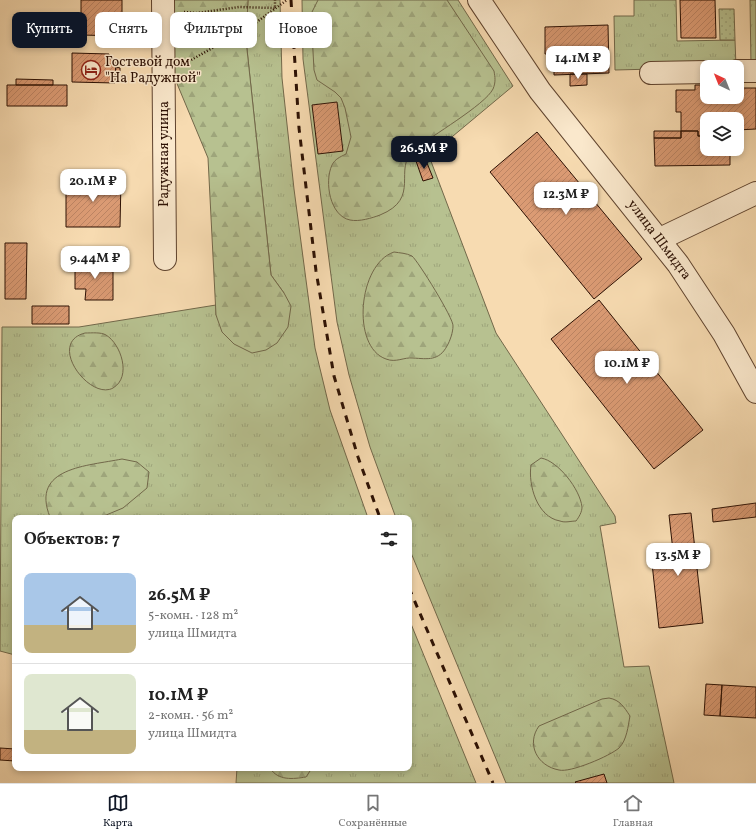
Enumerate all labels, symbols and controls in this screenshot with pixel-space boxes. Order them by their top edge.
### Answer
chip: Купить [12,12,87,48]
chip: Снять [95,12,162,48]
chip: Фильтры [170,12,257,48]
chip: Новое [265,12,332,48]
pin: 14.1M ₽ [541,46,615,80]
text: 14.1M ₽ [555,50,601,68]
place label: Гостевой дом "На Радужной" [105,53,201,88]
hotel icon: Гостевой дом "На Радужной" [80,59,102,81]
north arrow [700,60,744,104]
map controls [700,60,744,156]
street label: Радужная улица [155,101,174,207]
button: layers [700,112,744,156]
pin: 26.5M ₽ [387,136,461,170]
text: 26.5M ₽ [400,140,448,158]
pin: 20.1M ₽ [56,169,130,203]
text: 20.1M ₽ [69,173,117,191]
pin: 12.3M ₽ [529,182,603,216]
text: 12.3M ₽ [543,186,589,204]
street label: улица Шмидта [623,196,695,284]
pin: 9.44M ₽ [58,246,132,280]
text: 9.44M ₽ [70,250,120,268]
pin: 10.1M ₽ [590,351,664,385]
text: 10.1M ₽ [604,355,650,373]
text: Объектов: 7 [24,528,120,551]
icon: filters [378,528,400,550]
pin: 13.5M ₽ [641,543,715,577]
text: 13.5M ₽ [655,547,701,565]
text: 26.5M ₽ [148,584,211,607]
icon: home [56,589,104,637]
text: 5-комн. · 128 m² [148,607,238,625]
text: улица Шмидта [148,625,237,643]
text: 10.1M ₽ [148,684,208,707]
icon: home [56,690,104,738]
text: 2-комн. · 56 m² [148,707,233,725]
text: улица Шмидта [148,725,237,743]
tab: Карта [103,792,133,831]
tab: Сохранённые [338,792,407,831]
tab: Главная [613,792,653,831]

